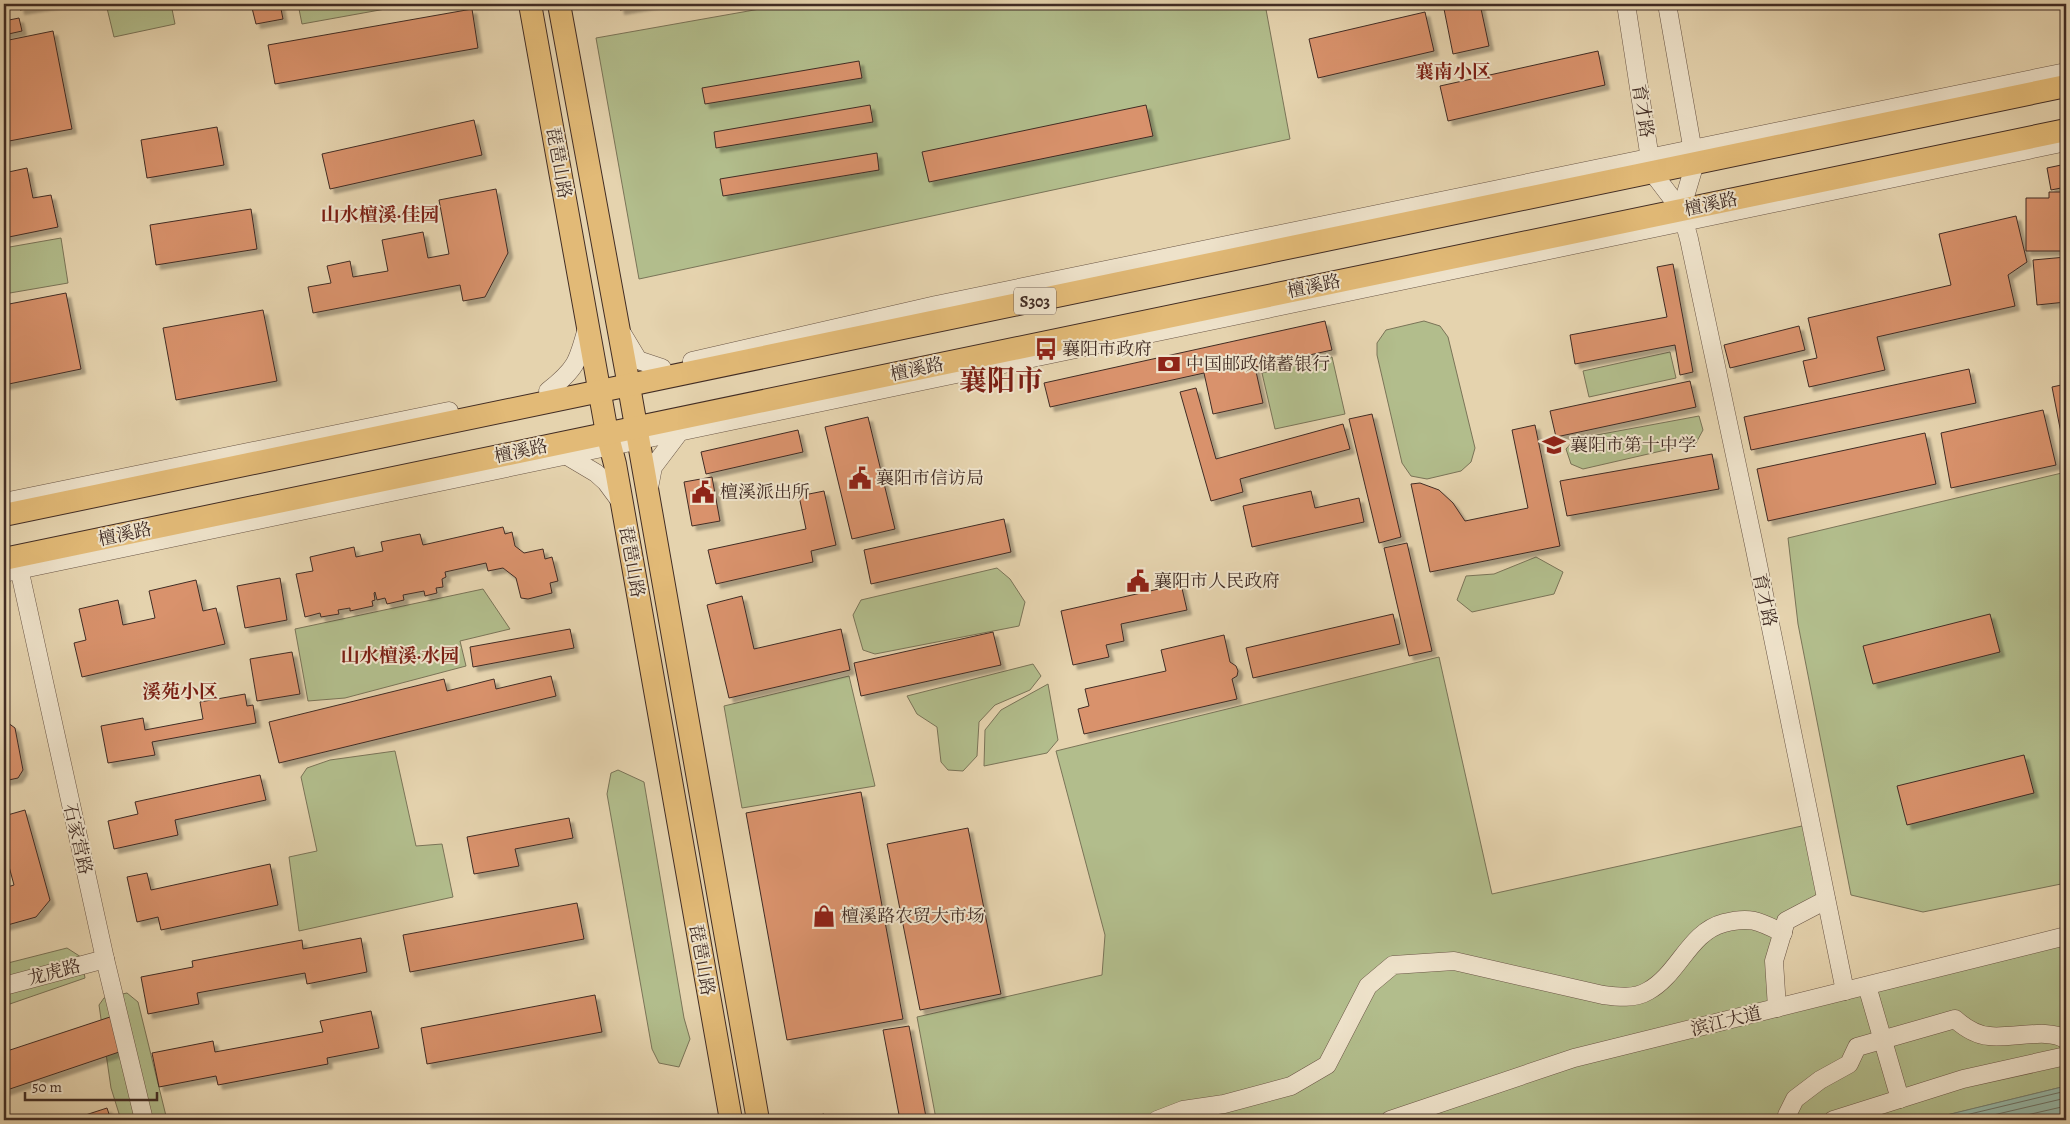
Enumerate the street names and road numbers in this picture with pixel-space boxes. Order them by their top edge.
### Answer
street label: 育才路 [1627,82,1659,140]
street label: 琵琶山路 [541,125,577,201]
street label: 檀溪路 [1682,187,1740,221]
street label: 檀溪路 [1285,269,1343,303]
road number: S303 [1014,288,1056,314]
street label: 檀溪路 [888,352,946,386]
street label: 檀溪路 [492,434,550,468]
street label: 檀溪路 [96,517,154,551]
street label: 琵琶山路 [614,524,650,600]
street label: 育才路 [1748,571,1782,629]
street label: 石家营路 [58,801,98,877]
street label: 琵琶山路 [684,922,720,998]
street label: 龙虎路 [25,953,83,991]
street label: 滨江大道 [1688,1001,1764,1041]

